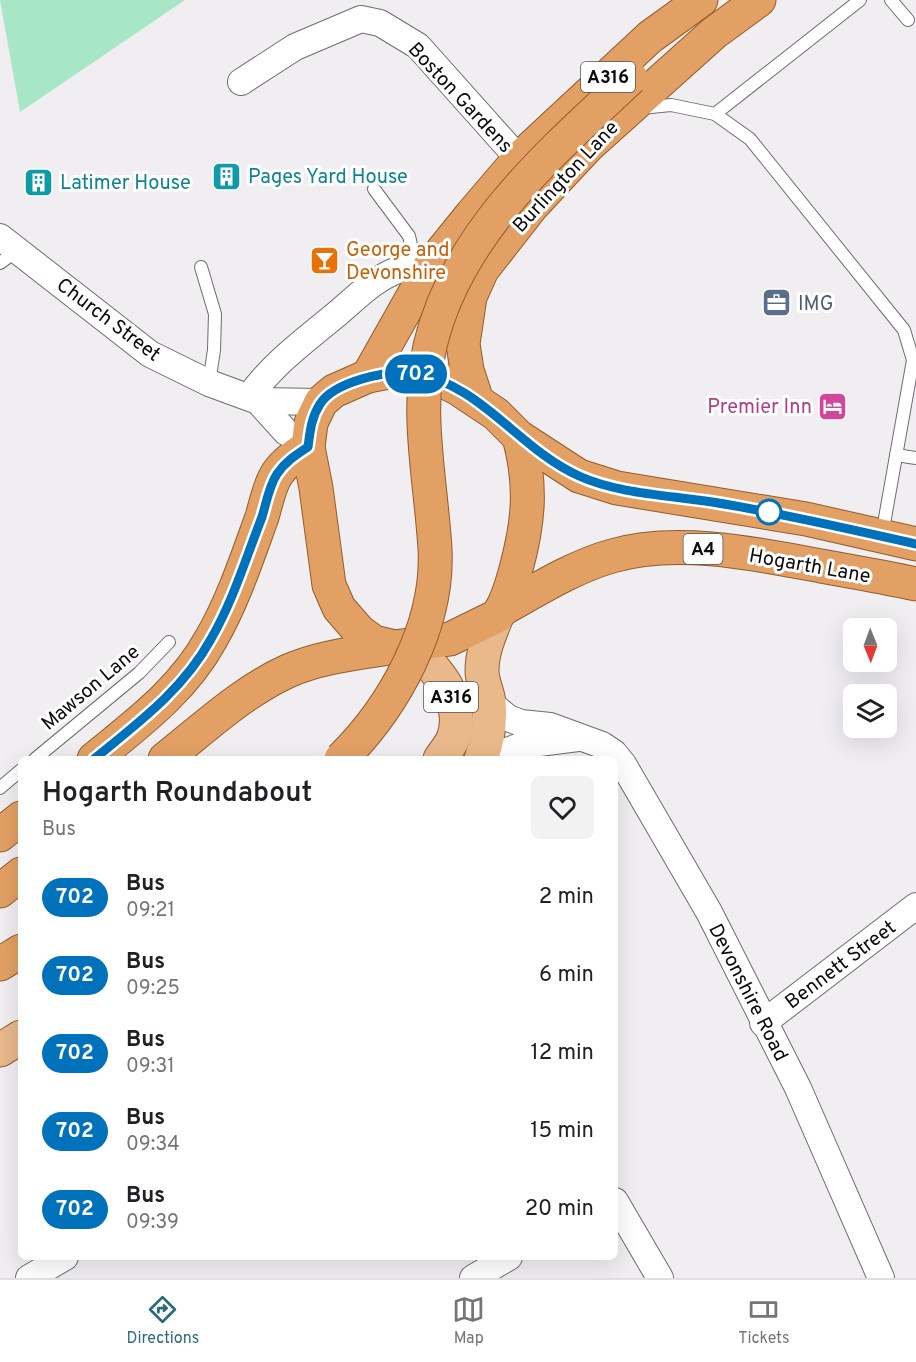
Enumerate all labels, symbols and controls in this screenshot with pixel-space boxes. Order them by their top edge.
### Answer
street label: Boston Gardens [401,37,518,159]
road number: A316 [581,62,635,92]
street label: Burlington Lane [508,116,625,239]
building icon: Pages Yard House [211,160,243,192]
place label: Pages Yard House [248,165,408,191]
building icon: Latimer House [23,166,55,198]
place label: Latimer House [60,171,191,197]
place label: George and Devonshire [346,238,449,287]
bar icon: George and Devonshire [309,244,341,276]
street label: Church Street [50,273,165,368]
office icon: IMG [761,287,793,319]
place label: IMG [798,292,833,318]
line badge: 702 [382,354,450,394]
text: 702 [397,361,435,388]
hotel icon: Premier Inn [817,390,849,422]
place label: Premier Inn [707,395,812,421]
unlabelled marker [756,499,782,525]
road number: A4 [684,534,722,564]
street label: Hogarth Lane [747,543,873,590]
north arrow [843,618,897,672]
map controls [843,618,897,738]
street label: Mawson Lane [37,640,146,737]
road number: A316 [424,682,478,712]
button: layers [843,684,897,738]
text: Hogarth Roundabout [42,776,312,812]
button: heart [531,776,594,839]
text: Bus [42,817,76,843]
text: Bus [126,871,165,898]
text: 702 [56,884,94,911]
text: 2 min [539,884,594,911]
text: 09:21 [126,898,175,924]
street label: Bennett Street [780,915,902,1016]
street label: Devonshire Road [701,920,793,1066]
text: Bus [126,949,165,976]
text: 702 [56,962,94,989]
text: 6 min [539,962,594,989]
text: 09:25 [126,976,180,1002]
text: Bus [126,1027,165,1054]
text: 702 [56,1040,94,1067]
text: 12 min [531,1040,594,1067]
text: 09:31 [126,1054,175,1080]
text: Bus [126,1105,165,1132]
text: 702 [56,1118,94,1145]
text: 15 min [530,1118,594,1145]
text: 09:34 [126,1132,180,1158]
text: Bus [126,1183,165,1210]
text: 702 [56,1196,94,1223]
text: 20 min [525,1196,594,1223]
text: 09:39 [126,1210,179,1236]
tab: Directions [127,1293,199,1349]
tab: Map [452,1293,485,1349]
tab: Tickets [738,1293,789,1349]

